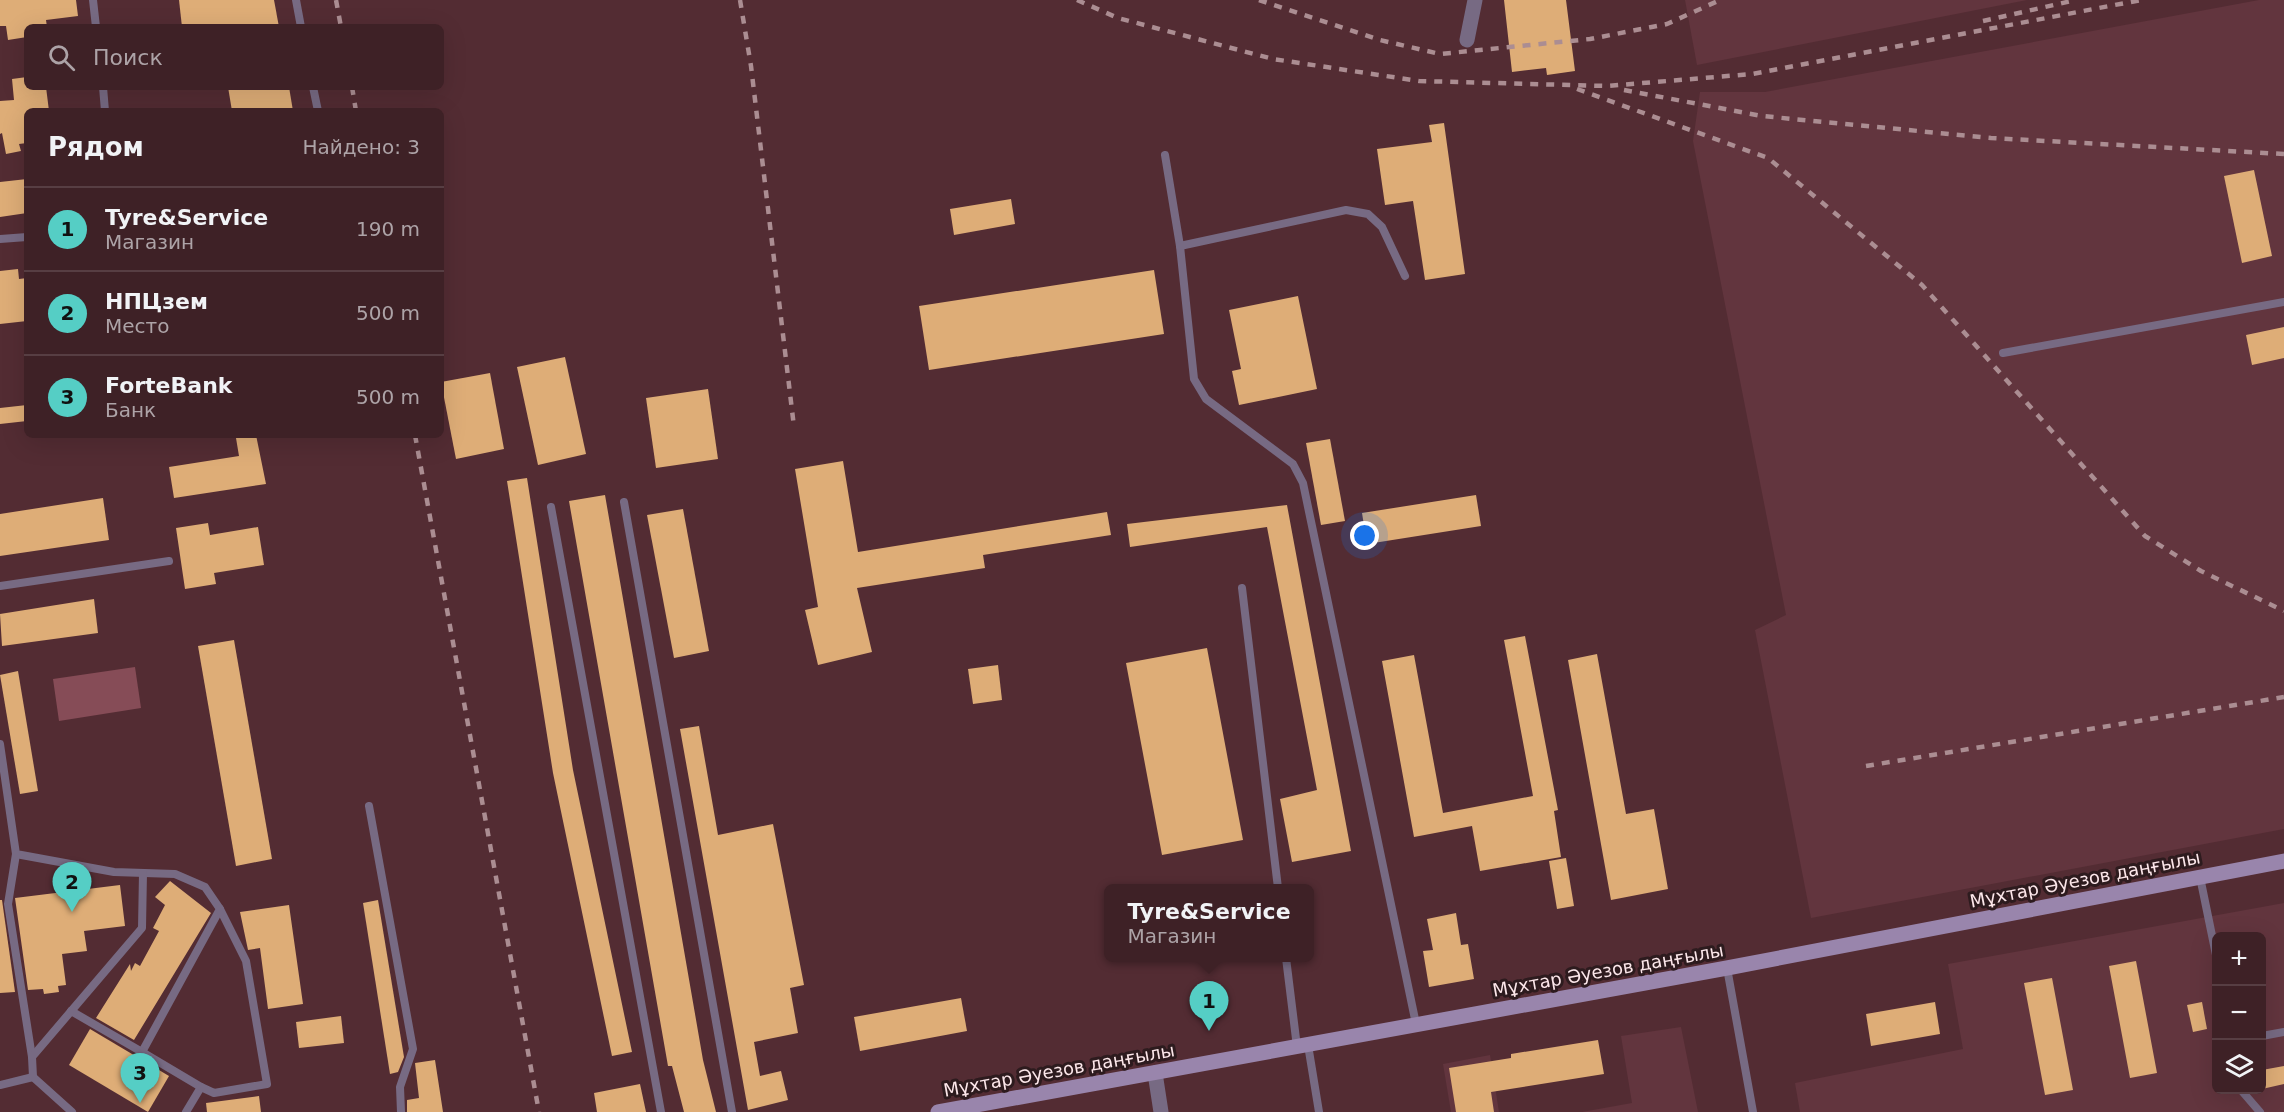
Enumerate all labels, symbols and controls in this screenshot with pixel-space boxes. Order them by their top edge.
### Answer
search box [24,24,444,90]
icon: search [45,41,78,74]
text: Поиск [93,45,163,70]
text: Рядом [48,132,144,162]
text: Найдено: 3 [302,135,420,159]
text: Tyre&Service [105,205,268,230]
text: 1 [61,217,74,241]
text: 190 m [356,217,420,241]
text: Магазин [105,230,194,254]
text: НПЦзем [105,289,208,314]
text: 2 [61,301,74,325]
text: 500 m [356,301,420,325]
text: Место [105,314,169,338]
text: ForteBank [105,373,232,398]
text: 3 [61,385,74,409]
text: 500 m [356,385,420,409]
text: Банк [105,398,156,422]
your location [1350,521,1379,550]
street label: Мұхтар Әуезов даңғылы [1968,846,2202,912]
pin: 2 [52,862,92,912]
popup [1104,884,1314,962]
text: Tyre&Service [1127,899,1291,924]
text: Магазин [1127,924,1216,948]
map controls [2212,932,2266,1094]
button: + [2212,932,2266,986]
street label: Мұхтар Әуезов даңғылы [1491,939,1725,1001]
pin: 1 [1190,982,1228,1031]
button: − [2212,986,2266,1040]
street label: Мұхтар Әуезов даңғылы [942,1039,1176,1101]
button: layers [2212,1040,2266,1094]
pin: 3 [120,1054,160,1103]

